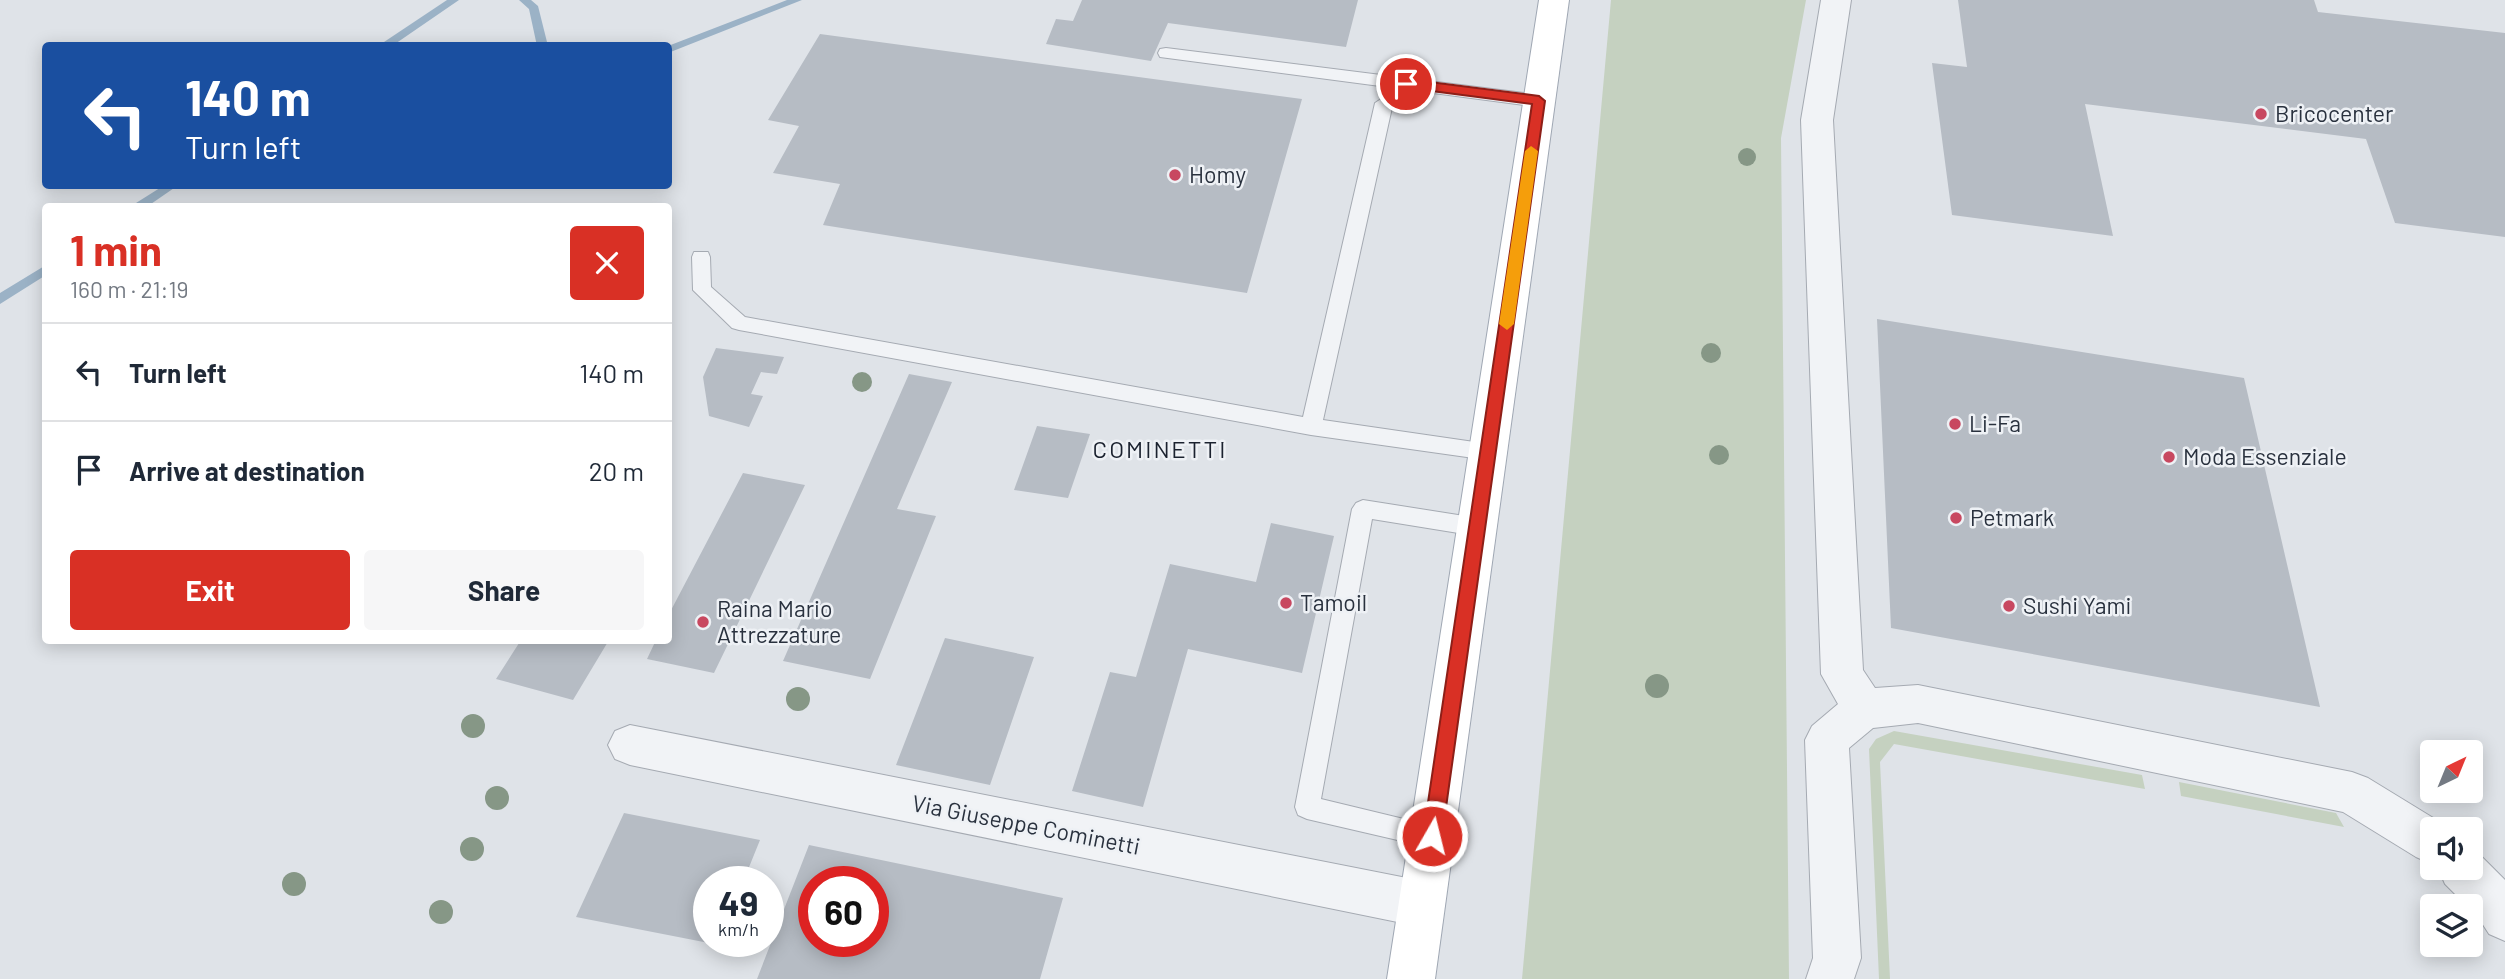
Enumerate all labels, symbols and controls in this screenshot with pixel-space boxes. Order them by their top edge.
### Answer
pin [1376,54,1436,114]
icon: arrive [1387,65,1425,103]
text: 140 m [185,67,311,126]
icon: left [70,70,161,161]
place label: Bricocenter [2275,99,2394,127]
marker: Bricocenter [2253,106,2269,122]
text: Turn left [185,127,302,165]
place label: Homy [1189,160,1246,188]
marker: Homy [1167,167,1183,183]
text: 1 min [70,224,162,274]
button: close [570,226,644,300]
text: 160 m · 21:19 [70,275,188,303]
icon: left [70,353,108,391]
text: Turn left [129,357,227,388]
text: 140 m [579,357,644,388]
place label: Li-Fa [1969,409,2021,437]
marker: Li-Fa [1947,416,1963,432]
district label: COMINETTI [1093,434,1227,463]
place label: Moda Essenziale [2183,442,2347,470]
marker: Moda Essenziale [2161,449,2177,465]
icon: arrive [70,451,108,489]
text: Arrive at destination [129,455,365,486]
text: 20 m [589,455,644,486]
place label: Petmark [1970,503,2054,531]
marker: Petmark [1948,510,1964,526]
button: Exit [70,550,350,630]
button: Share [364,550,644,630]
place label: Tamoil [1300,588,1367,616]
place label: Sushi Yami [2023,591,2131,619]
place label: Raina Mario Attrezzature [717,594,841,648]
marker: Tamoil [1278,595,1294,611]
marker: Sushi Yami [2001,598,2017,614]
marker: Raina Mario Attrezzature [695,614,711,630]
north arrow [2420,740,2483,803]
map controls [2420,740,2483,957]
street label: Via Giuseppe Cominetti [910,788,1143,860]
position arrow [1395,799,1469,873]
button: sound [2420,817,2483,880]
speed limit sign: 60 [798,866,889,957]
text: 49 [719,881,758,923]
button: layers [2420,894,2483,957]
text: km/h [718,918,759,940]

